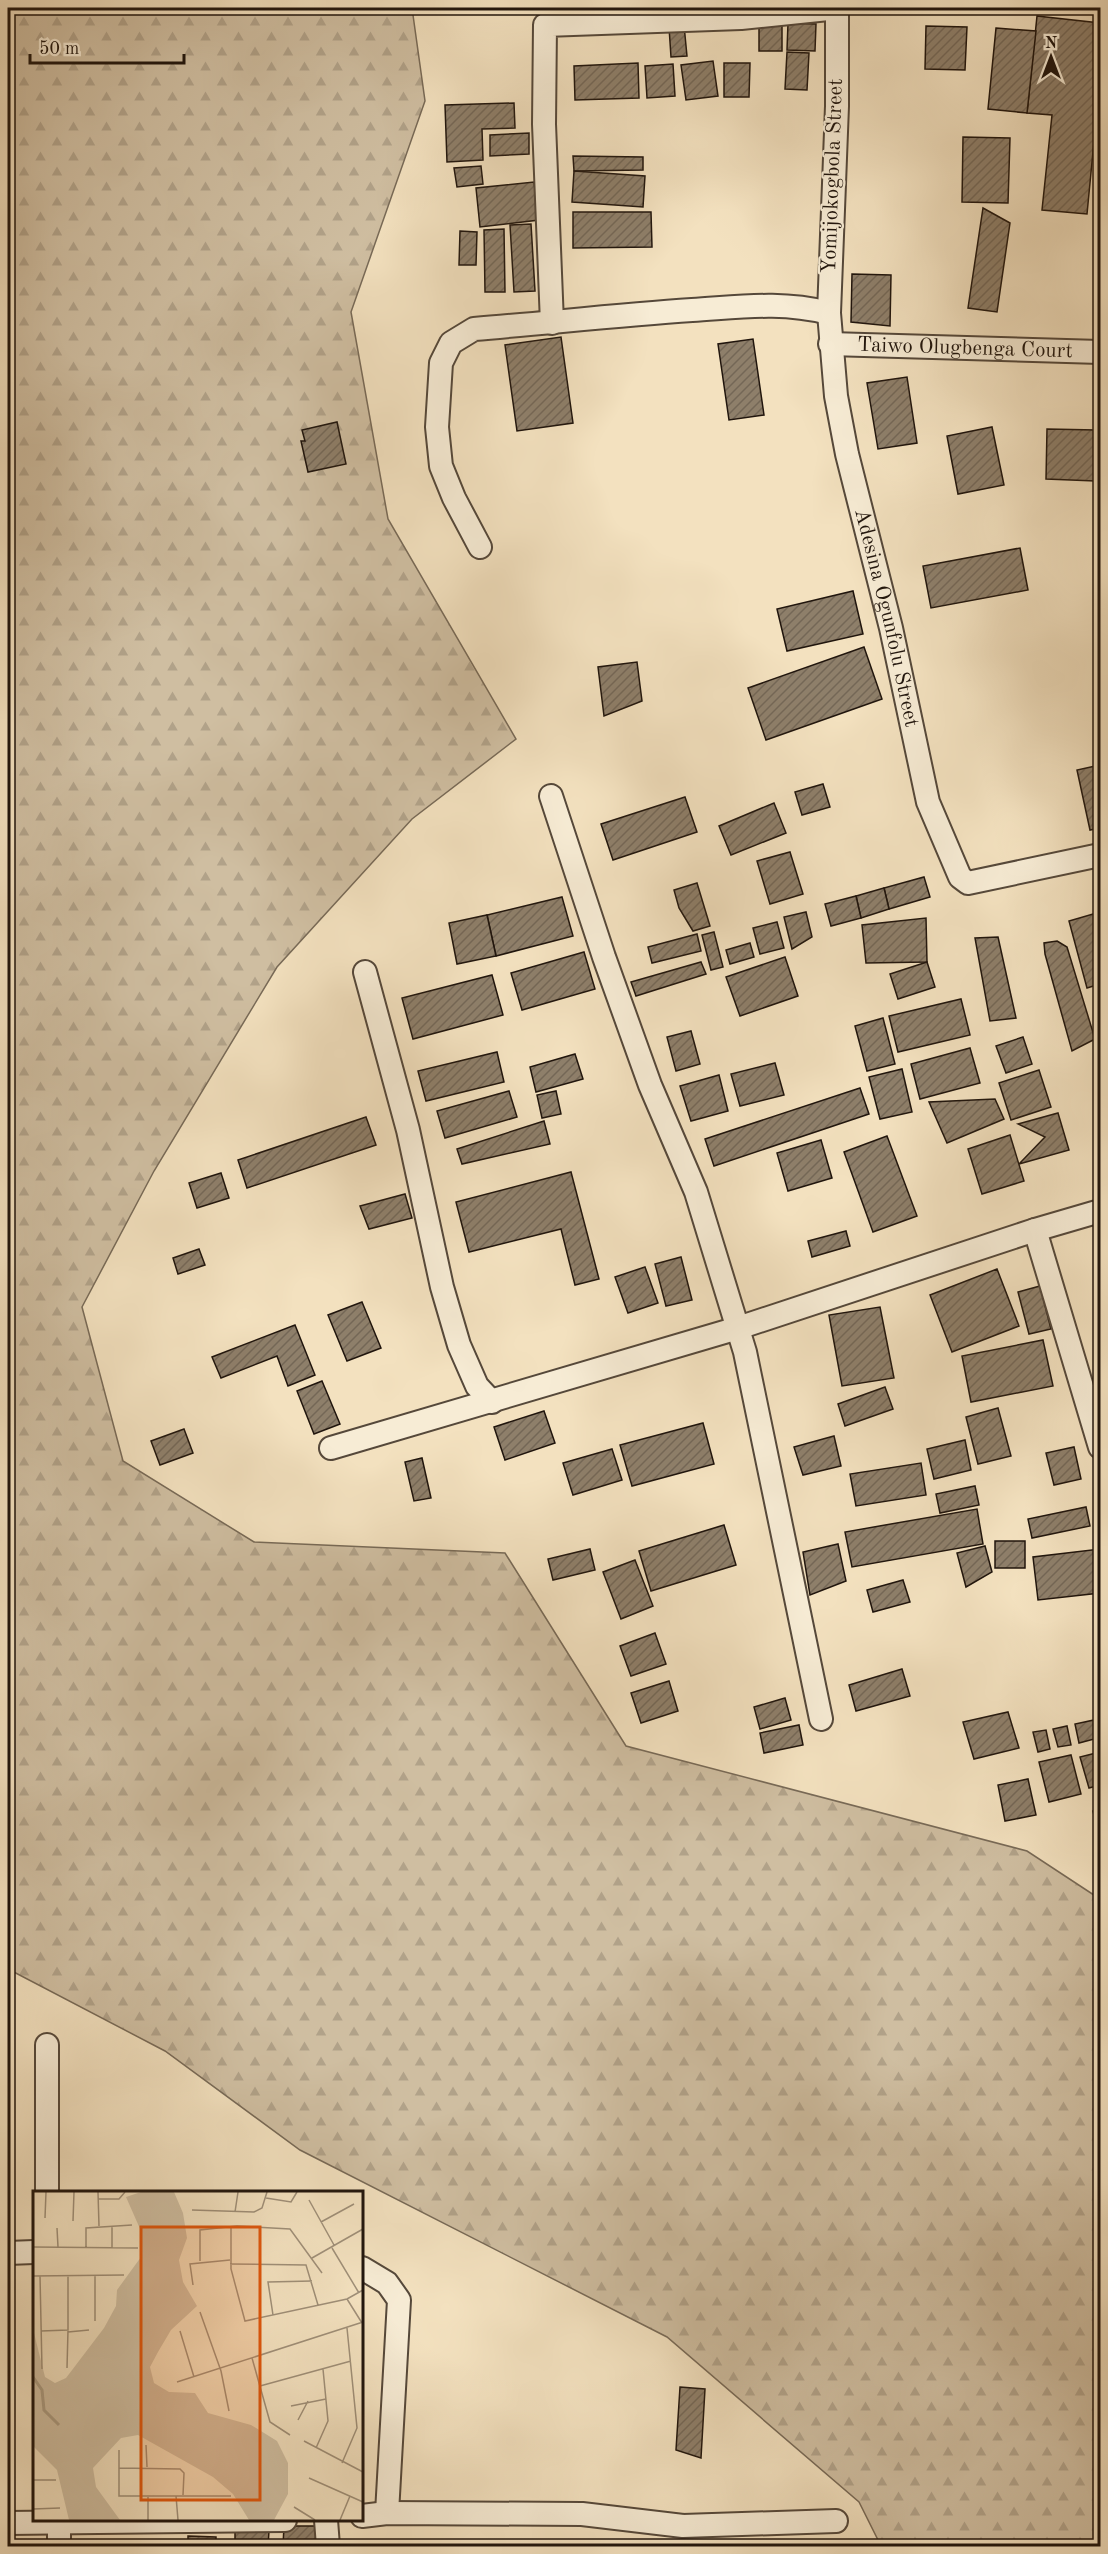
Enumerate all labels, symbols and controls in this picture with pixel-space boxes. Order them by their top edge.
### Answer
scale bar [30,27,184,65]
north arrow [1021,27,1081,87]
text: N [1045,36,1058,52]
text: 50 m [39,40,79,58]
street label: Yomijokogbola Street [819,78,847,274]
street label: Taiwo Olugbenga Court [857,334,1073,362]
street label: Adesina Ogunfolu Street [851,506,922,729]
inset map [33,2191,363,2521]

